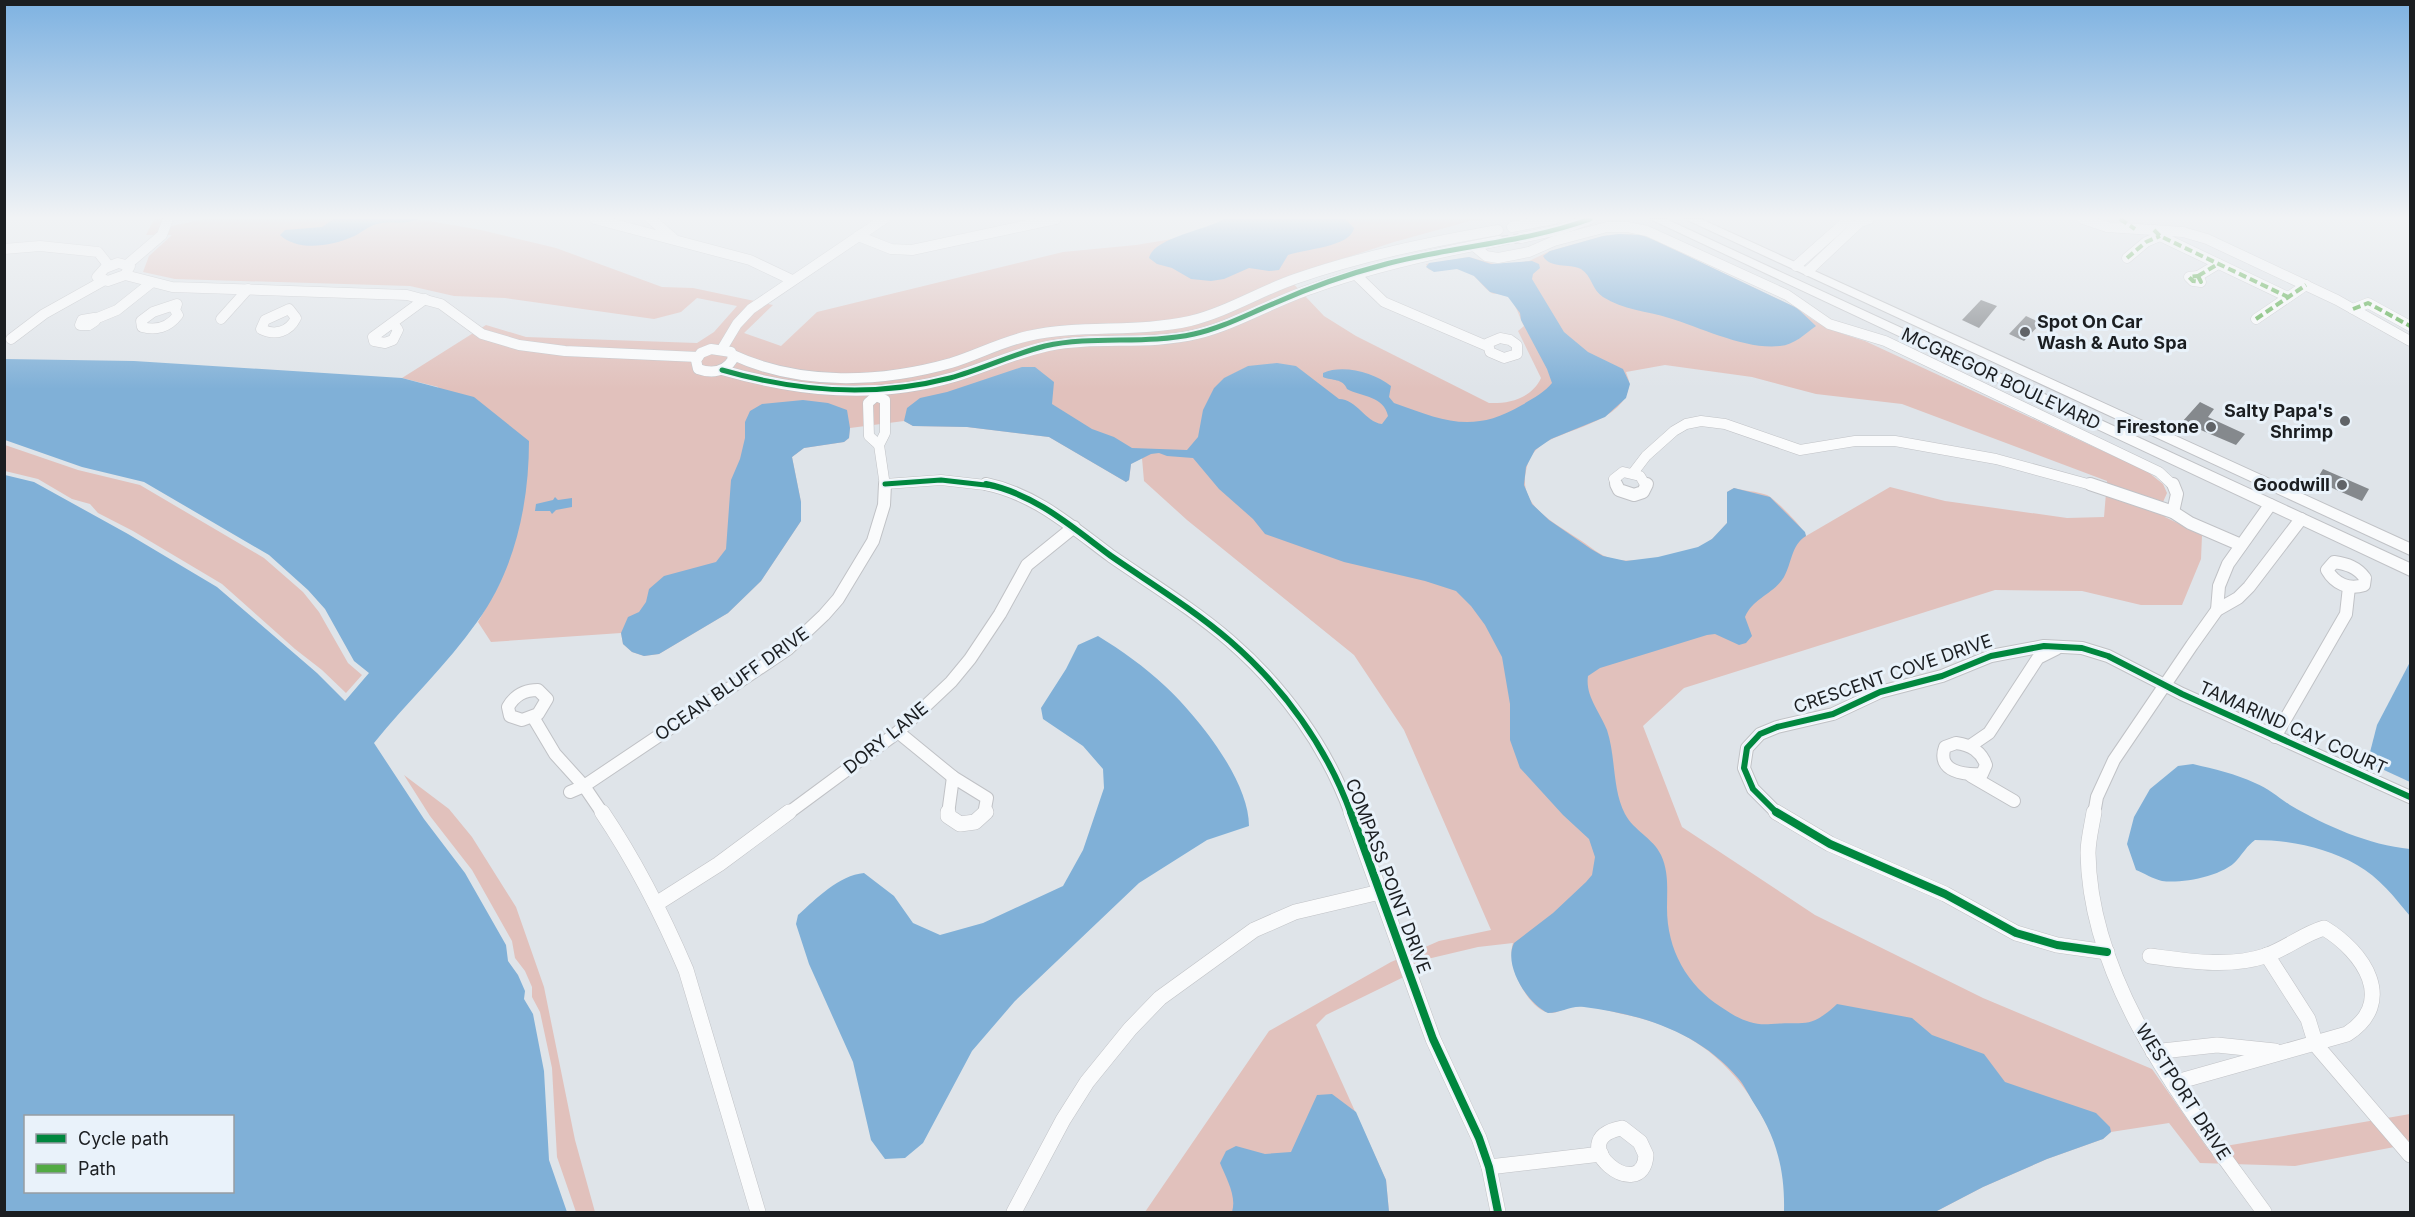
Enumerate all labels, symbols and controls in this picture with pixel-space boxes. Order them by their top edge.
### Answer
place label: Spot On Car Wash & Auto Spa [2037,311,2187,353]
street label: MCGREGOR BOULEVARD [1898,323,2104,434]
marker: Spot On Car Wash & Auto Spa [2018,325,2032,339]
place label: Salty Papa's Shrimp [2224,400,2333,442]
marker: Salty Papa's Shrimp [2338,414,2352,428]
place label: Firestone [2116,416,2199,437]
marker: Firestone [2204,420,2218,434]
place label: Goodwill [2253,474,2330,495]
marker: Goodwill [2335,478,2349,492]
street label: OCEAN BLUFF DRIVE [651,622,813,745]
street label: CRESCENT COVE DRIVE [1791,630,1995,717]
street label: TAMARIND CAY COURT [2196,676,2391,779]
street label: DORY LANE [839,697,932,778]
street label: COMPASS POINT DRIVE [1342,775,1435,976]
street label: WESTPORT DRIVE [2132,1020,2235,1164]
legend [24,1115,234,1193]
text: Cycle path [78,1128,169,1149]
text: Path [78,1158,116,1179]

